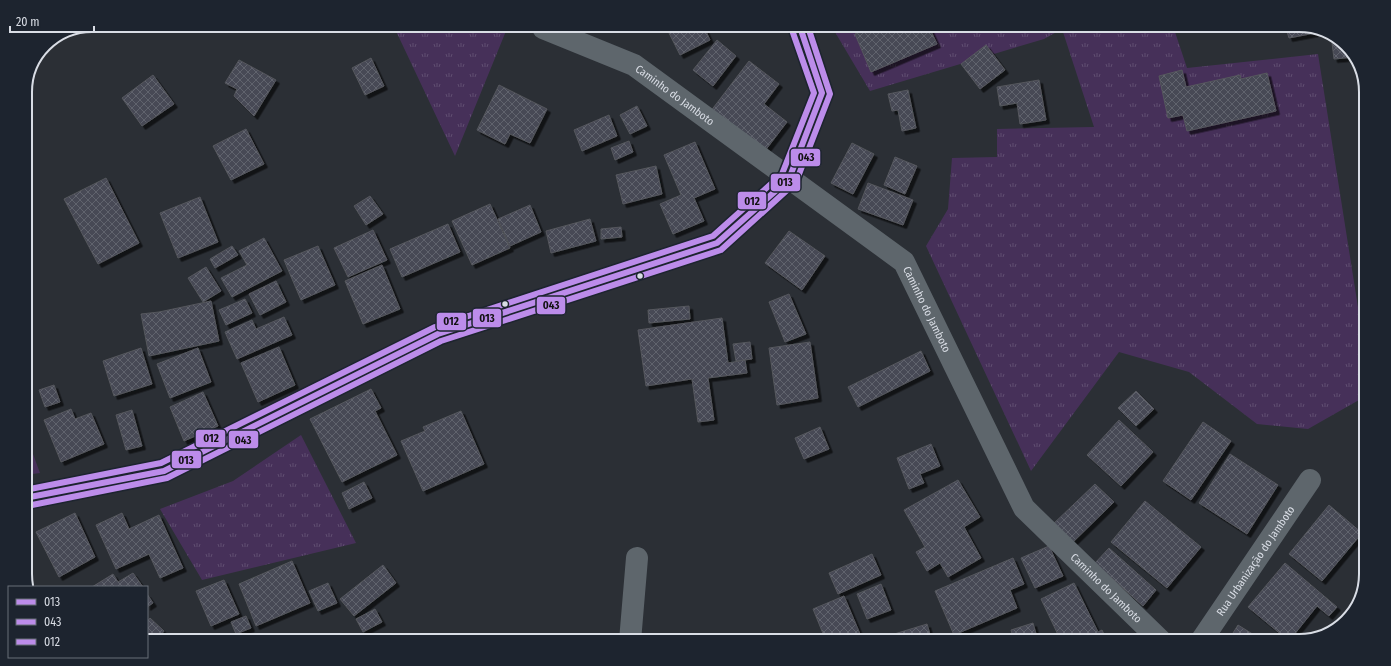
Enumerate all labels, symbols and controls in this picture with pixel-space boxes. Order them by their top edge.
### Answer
scale bar [10,8,94,34]
text: 20 m [16,15,40,29]
street label: Caminho do Jamboto [633,62,717,128]
line badge: 043 [790,148,821,167]
text: 043 [798,151,814,164]
line badge: 013 [770,173,801,192]
text: 013 [777,176,793,189]
line badge: 012 [737,191,767,210]
text: 012 [744,195,760,208]
street label: Caminho do Jamboto [901,264,954,355]
unlabelled marker [635,271,645,281]
line badge: 043 [536,296,566,315]
unlabelled marker [500,299,510,309]
text: 043 [543,299,559,312]
line badge: 013 [472,308,502,328]
line badge: 012 [436,312,467,331]
text: 013 [479,312,495,325]
text: 012 [443,315,459,328]
line badge: 012 [195,429,226,448]
line badge: 043 [228,430,259,449]
text: 012 [203,432,219,445]
text: 043 [235,434,251,447]
line badge: 013 [171,450,202,469]
text: 013 [178,454,194,467]
street label: Rua Urbanização do Jamboto [1214,503,1297,618]
street label: Caminho do Jamboto [1068,551,1145,626]
legend [8,586,148,658]
text: 013 [44,595,60,609]
text: 043 [44,615,61,629]
text: 012 [44,635,60,649]

